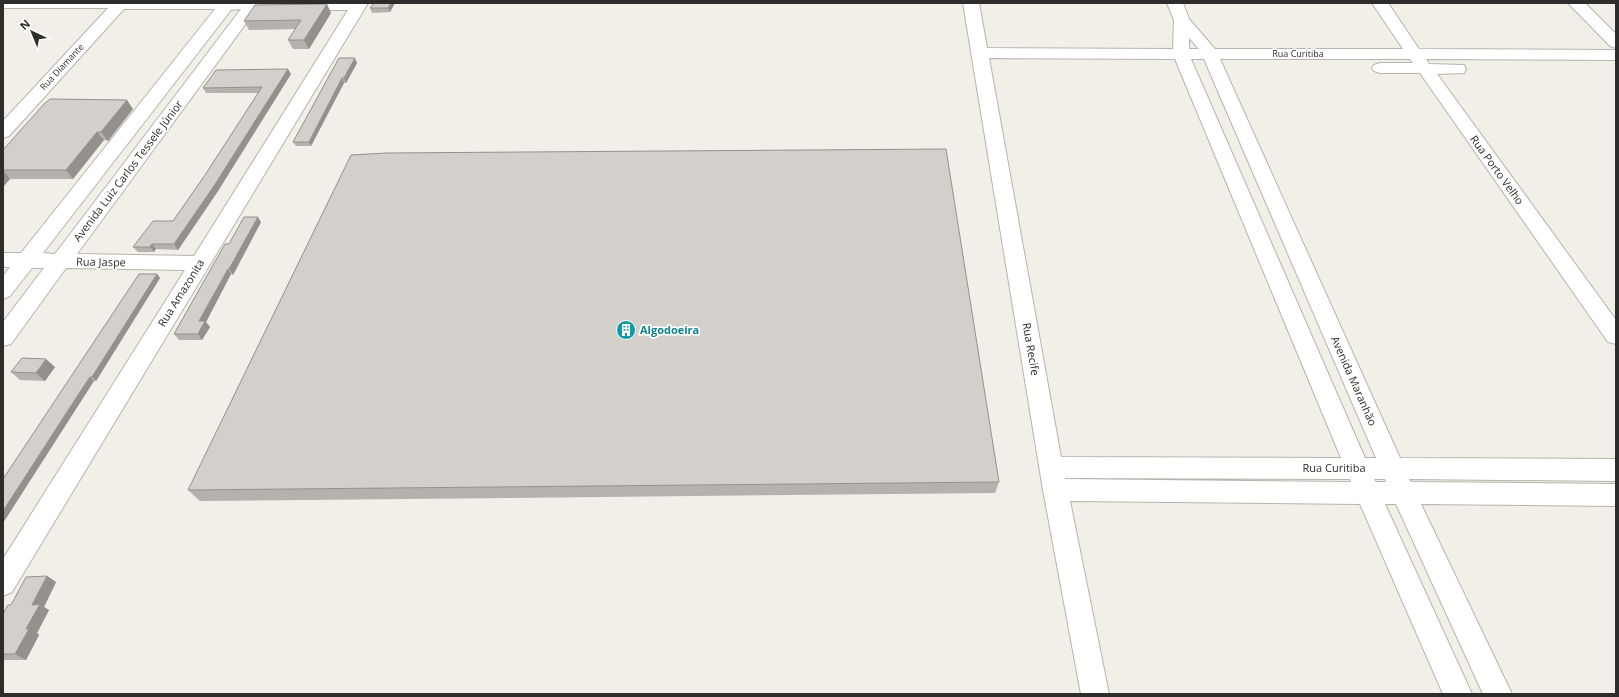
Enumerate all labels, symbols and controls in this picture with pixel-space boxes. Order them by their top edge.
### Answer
north arrow [12,12,52,52]
text: N [16,16,33,33]
street label: Rua Diamante [37,41,87,93]
street label: Rua Curitiba [1272,47,1324,60]
street label: Avenida Luiz Carlos Tessele Júnior [69,97,186,244]
street label: Rua Porto Velho [1467,132,1528,208]
street label: Rua Jaspe [76,254,126,269]
street label: Rua Amazonita [154,256,207,329]
building icon: Algodoeira [615,319,637,341]
street label: Rua Recife [1019,321,1044,377]
place label: Algodoeira [640,322,699,337]
street label: Avenida Maranhão [1328,334,1381,428]
street label: Rua Curitiba [1303,460,1366,475]

